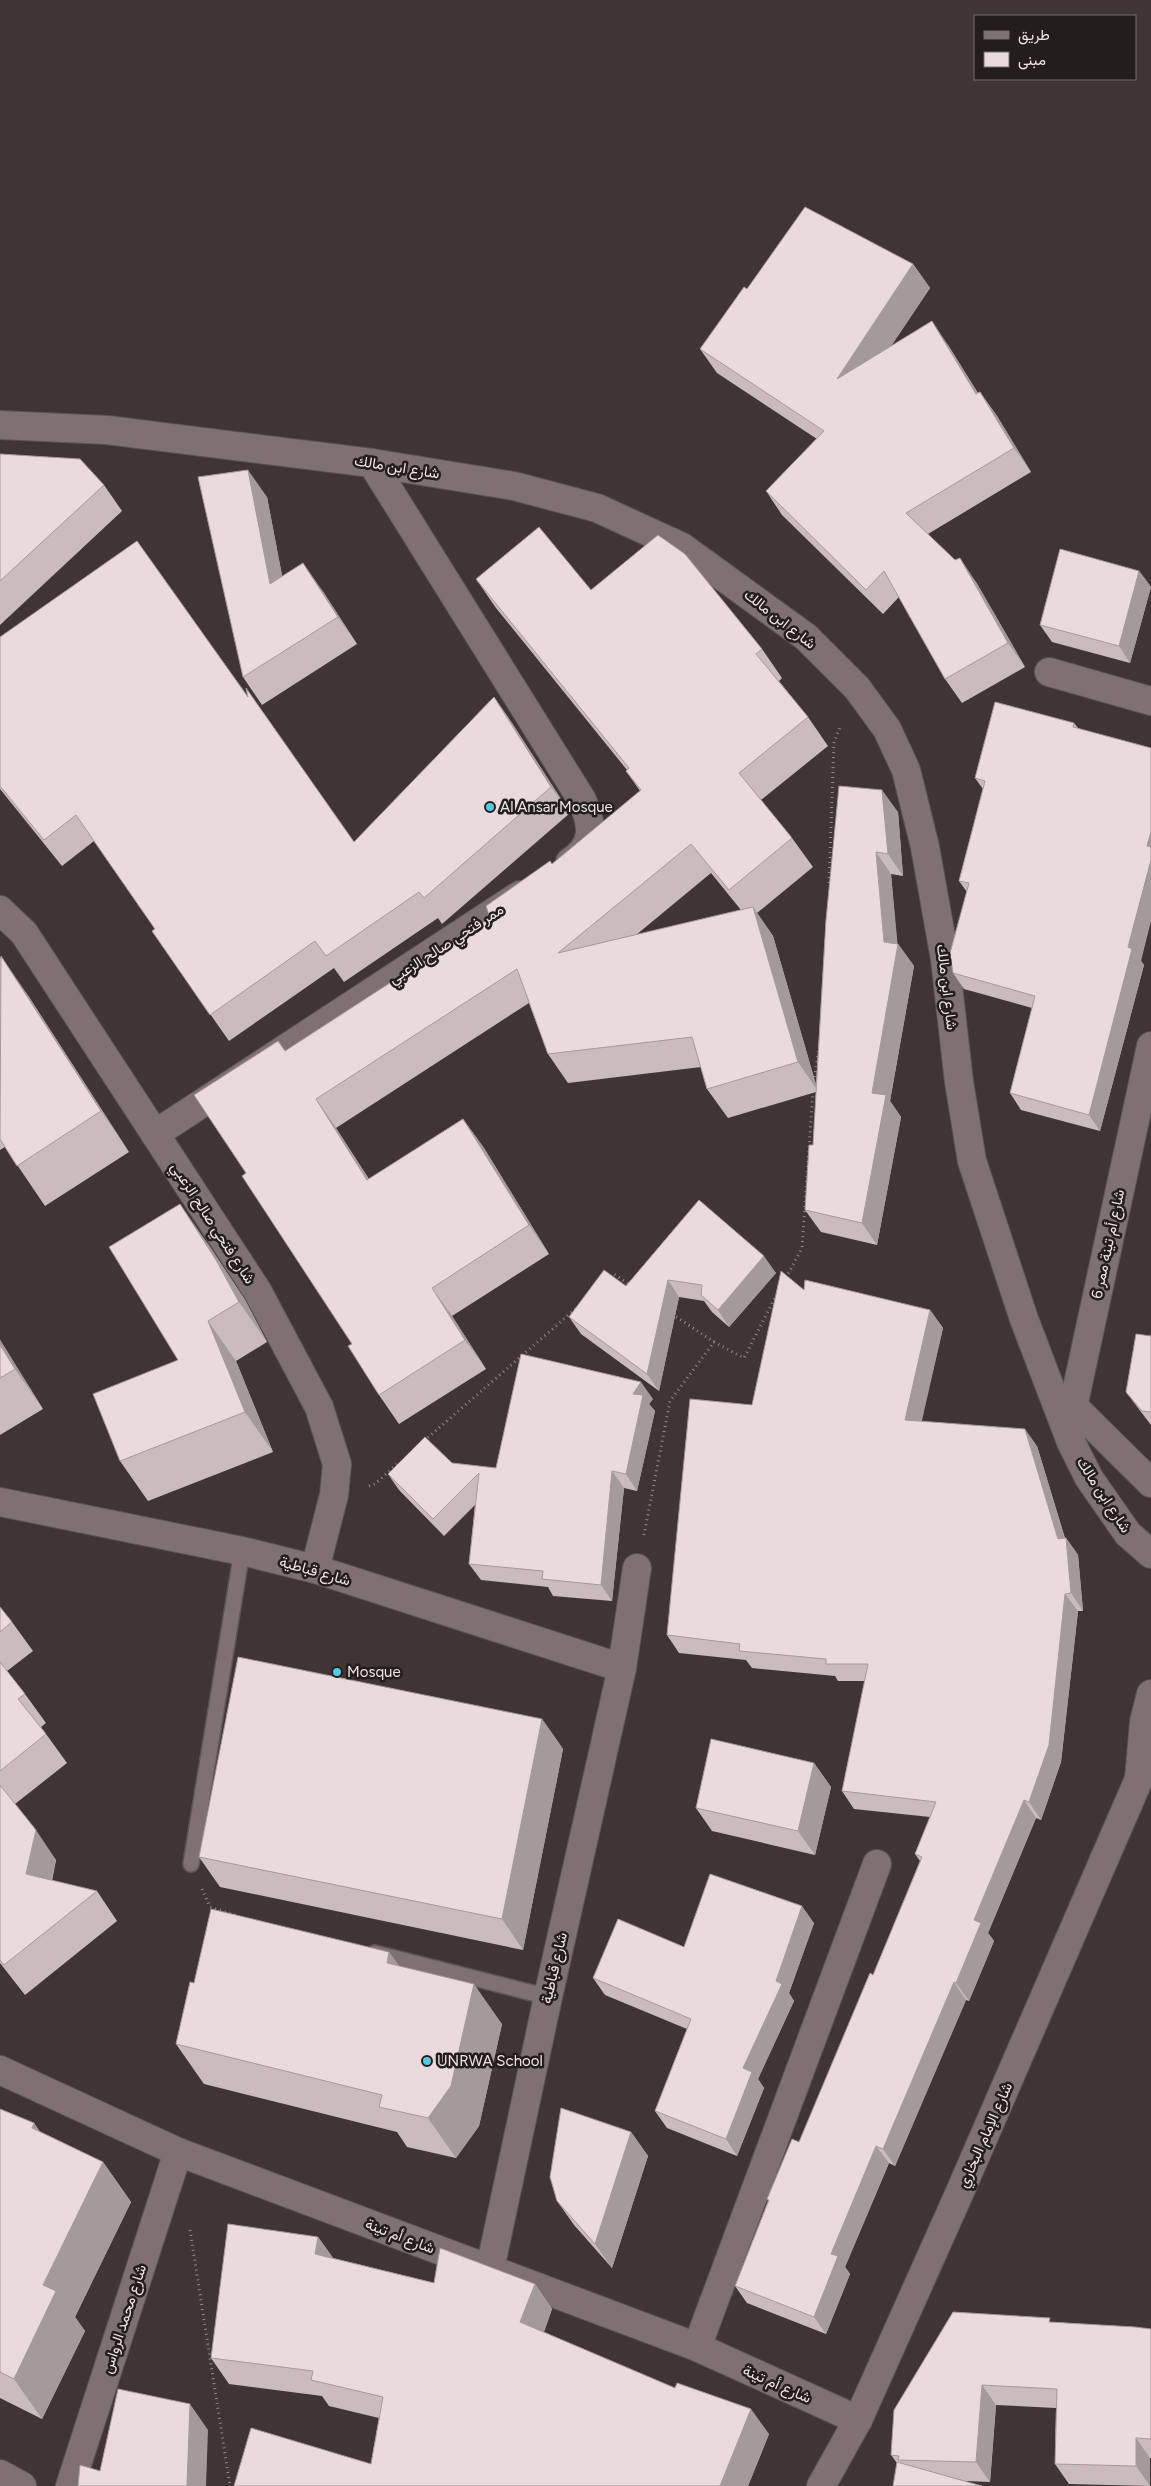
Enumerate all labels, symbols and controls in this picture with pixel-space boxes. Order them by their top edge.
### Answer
legend [974,15,1136,80]
text: طريق [1018,26,1050,45]
text: مبنى [1018,51,1046,70]
street label: شارع ابن مالك [353,451,441,485]
street label: شارع ابن مالك [739,585,820,654]
place label: Al Ansar Mosque [500,798,613,816]
marker: Al Ansar Mosque [484,801,496,813]
street label: ممر فتحي صالح الزعبي [385,900,509,991]
street label: شارع ابن مالك [931,943,961,1031]
street label: شارع فتحي صالح الزعبي [164,1159,259,1289]
street label: شارع أم تينة ممر 6 [1088,1188,1130,1301]
street label: شارع ابن مالك [1071,1454,1135,1537]
street label: شارع قباطية [277,1552,353,1592]
place label: Mosque [347,1663,401,1681]
marker: Mosque [331,1666,343,1678]
street label: شارع قباطية [537,1930,573,2006]
place label: UNRWA School [437,2052,543,2070]
marker: UNRWA School [421,2055,433,2067]
street label: شارع الإمام البخاري [954,2079,1020,2192]
street label: شارع أم تينة [362,2215,437,2259]
street label: شارع محمد الرواس [98,2262,152,2376]
street label: شارع أم تينة [739,2361,814,2409]

